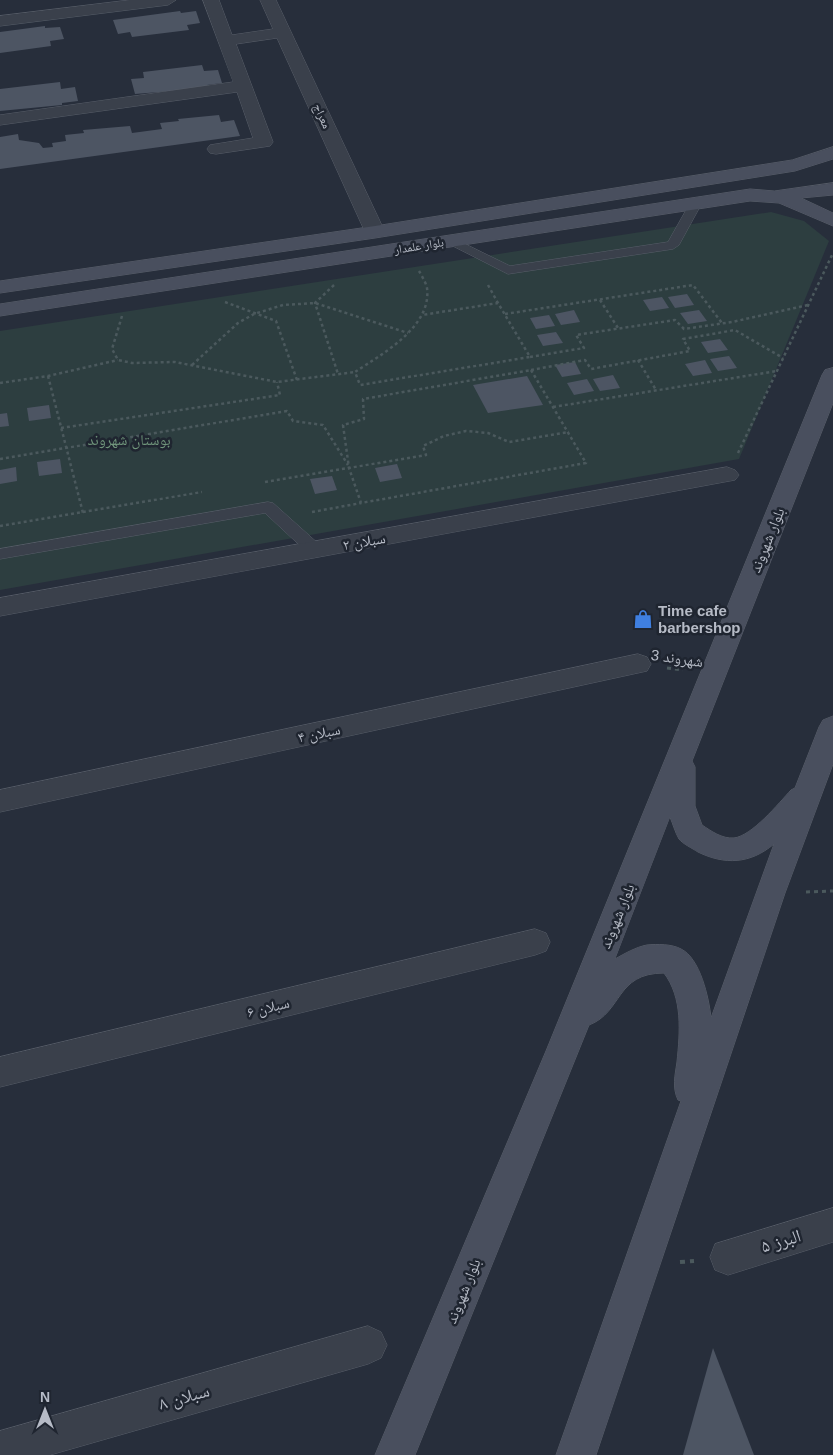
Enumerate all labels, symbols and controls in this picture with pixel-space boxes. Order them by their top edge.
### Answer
street label: معراج [310,101,334,131]
street label: بلوار علمدار [392,235,445,257]
park label: بوستان شهروند [87,431,171,450]
street label: بلوار شهروند [746,505,789,575]
street label: سبلان ۲ [341,529,387,555]
place label: Time cafe barbershop [658,602,741,636]
shop icon: Time cafe barbershop [632,608,654,630]
street label: شهروند 3 [650,646,704,671]
street label: سبلان ۴ [296,720,342,748]
street label: بلوار شهروند [596,881,639,951]
street label: سبلان ۶ [245,994,292,1022]
street label: البرز ۵ [759,1225,804,1257]
street label: بلوار شهروند [442,1256,485,1326]
street label: سبلان ۸ [156,1380,212,1415]
north arrow [20,1385,70,1435]
text: N [40,1389,50,1405]

